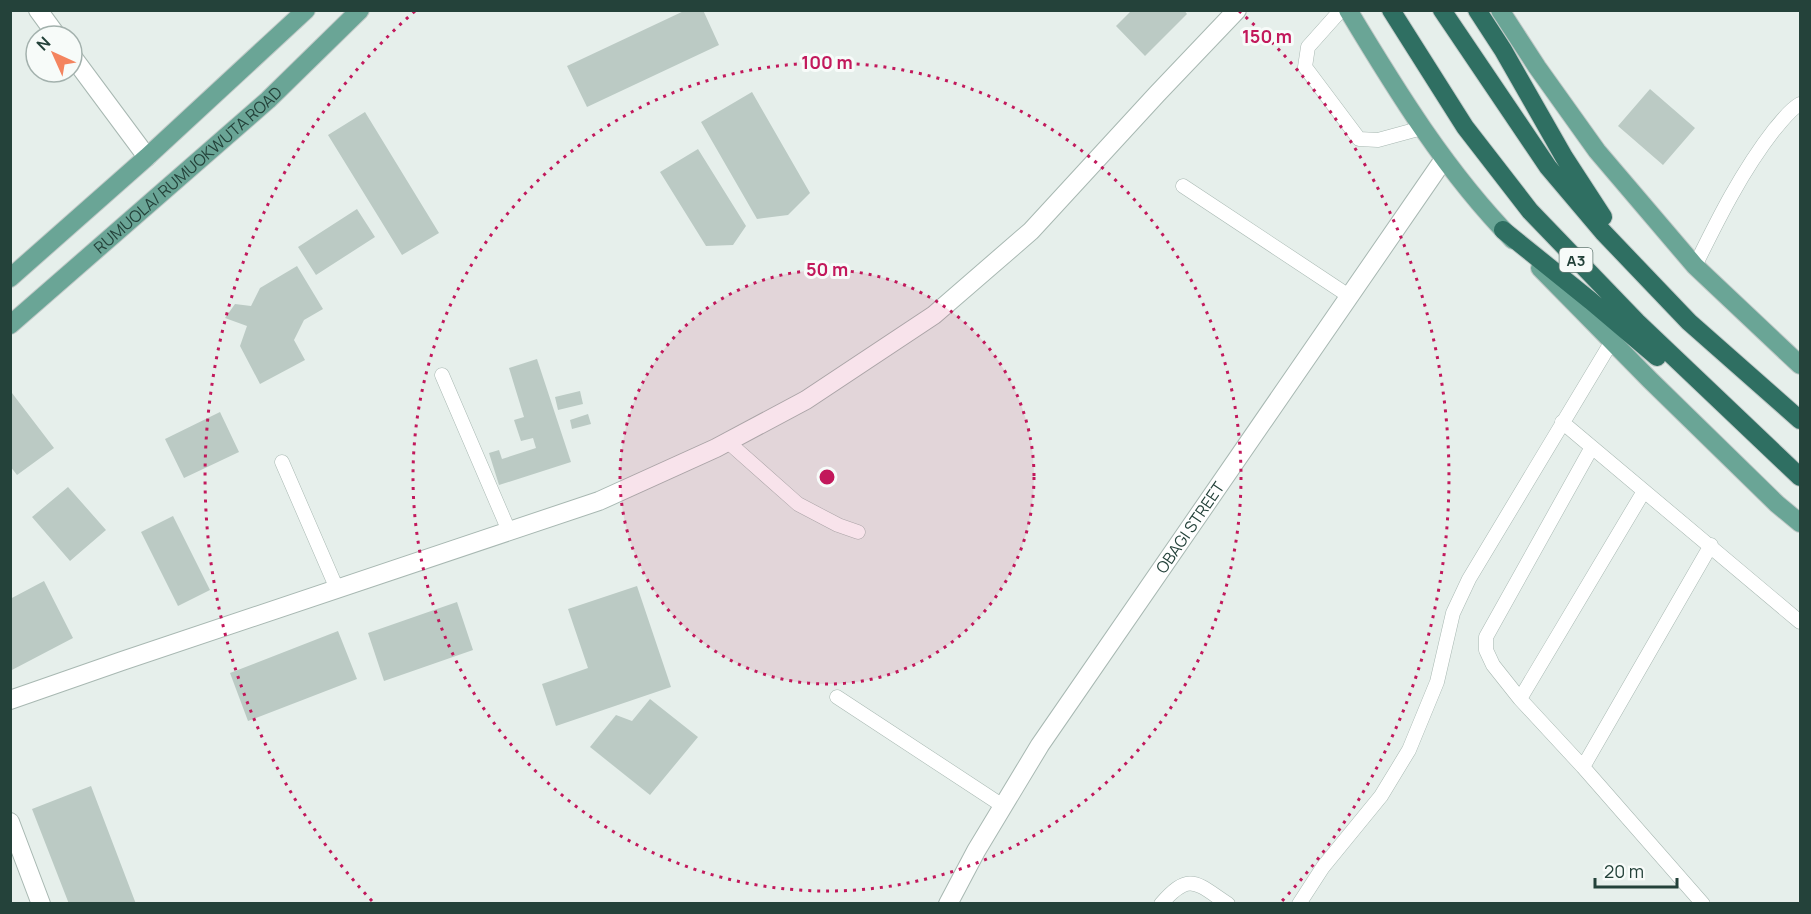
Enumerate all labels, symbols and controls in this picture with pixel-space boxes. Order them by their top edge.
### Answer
north arrow [24,24,84,84]
text: 150 m [1242,24,1292,48]
text: N [32,32,55,55]
text: 100 m [801,50,853,74]
street label: RUMUOLA/ RUMUOKWUTA ROAD [89,81,287,258]
road number: A3 [1560,248,1592,272]
text: 50 m [806,257,848,281]
centre of rings [817,467,837,487]
street label: OBAGI STREET [1151,477,1230,578]
scale bar [1595,851,1678,889]
text: 20 m [1604,859,1644,883]

